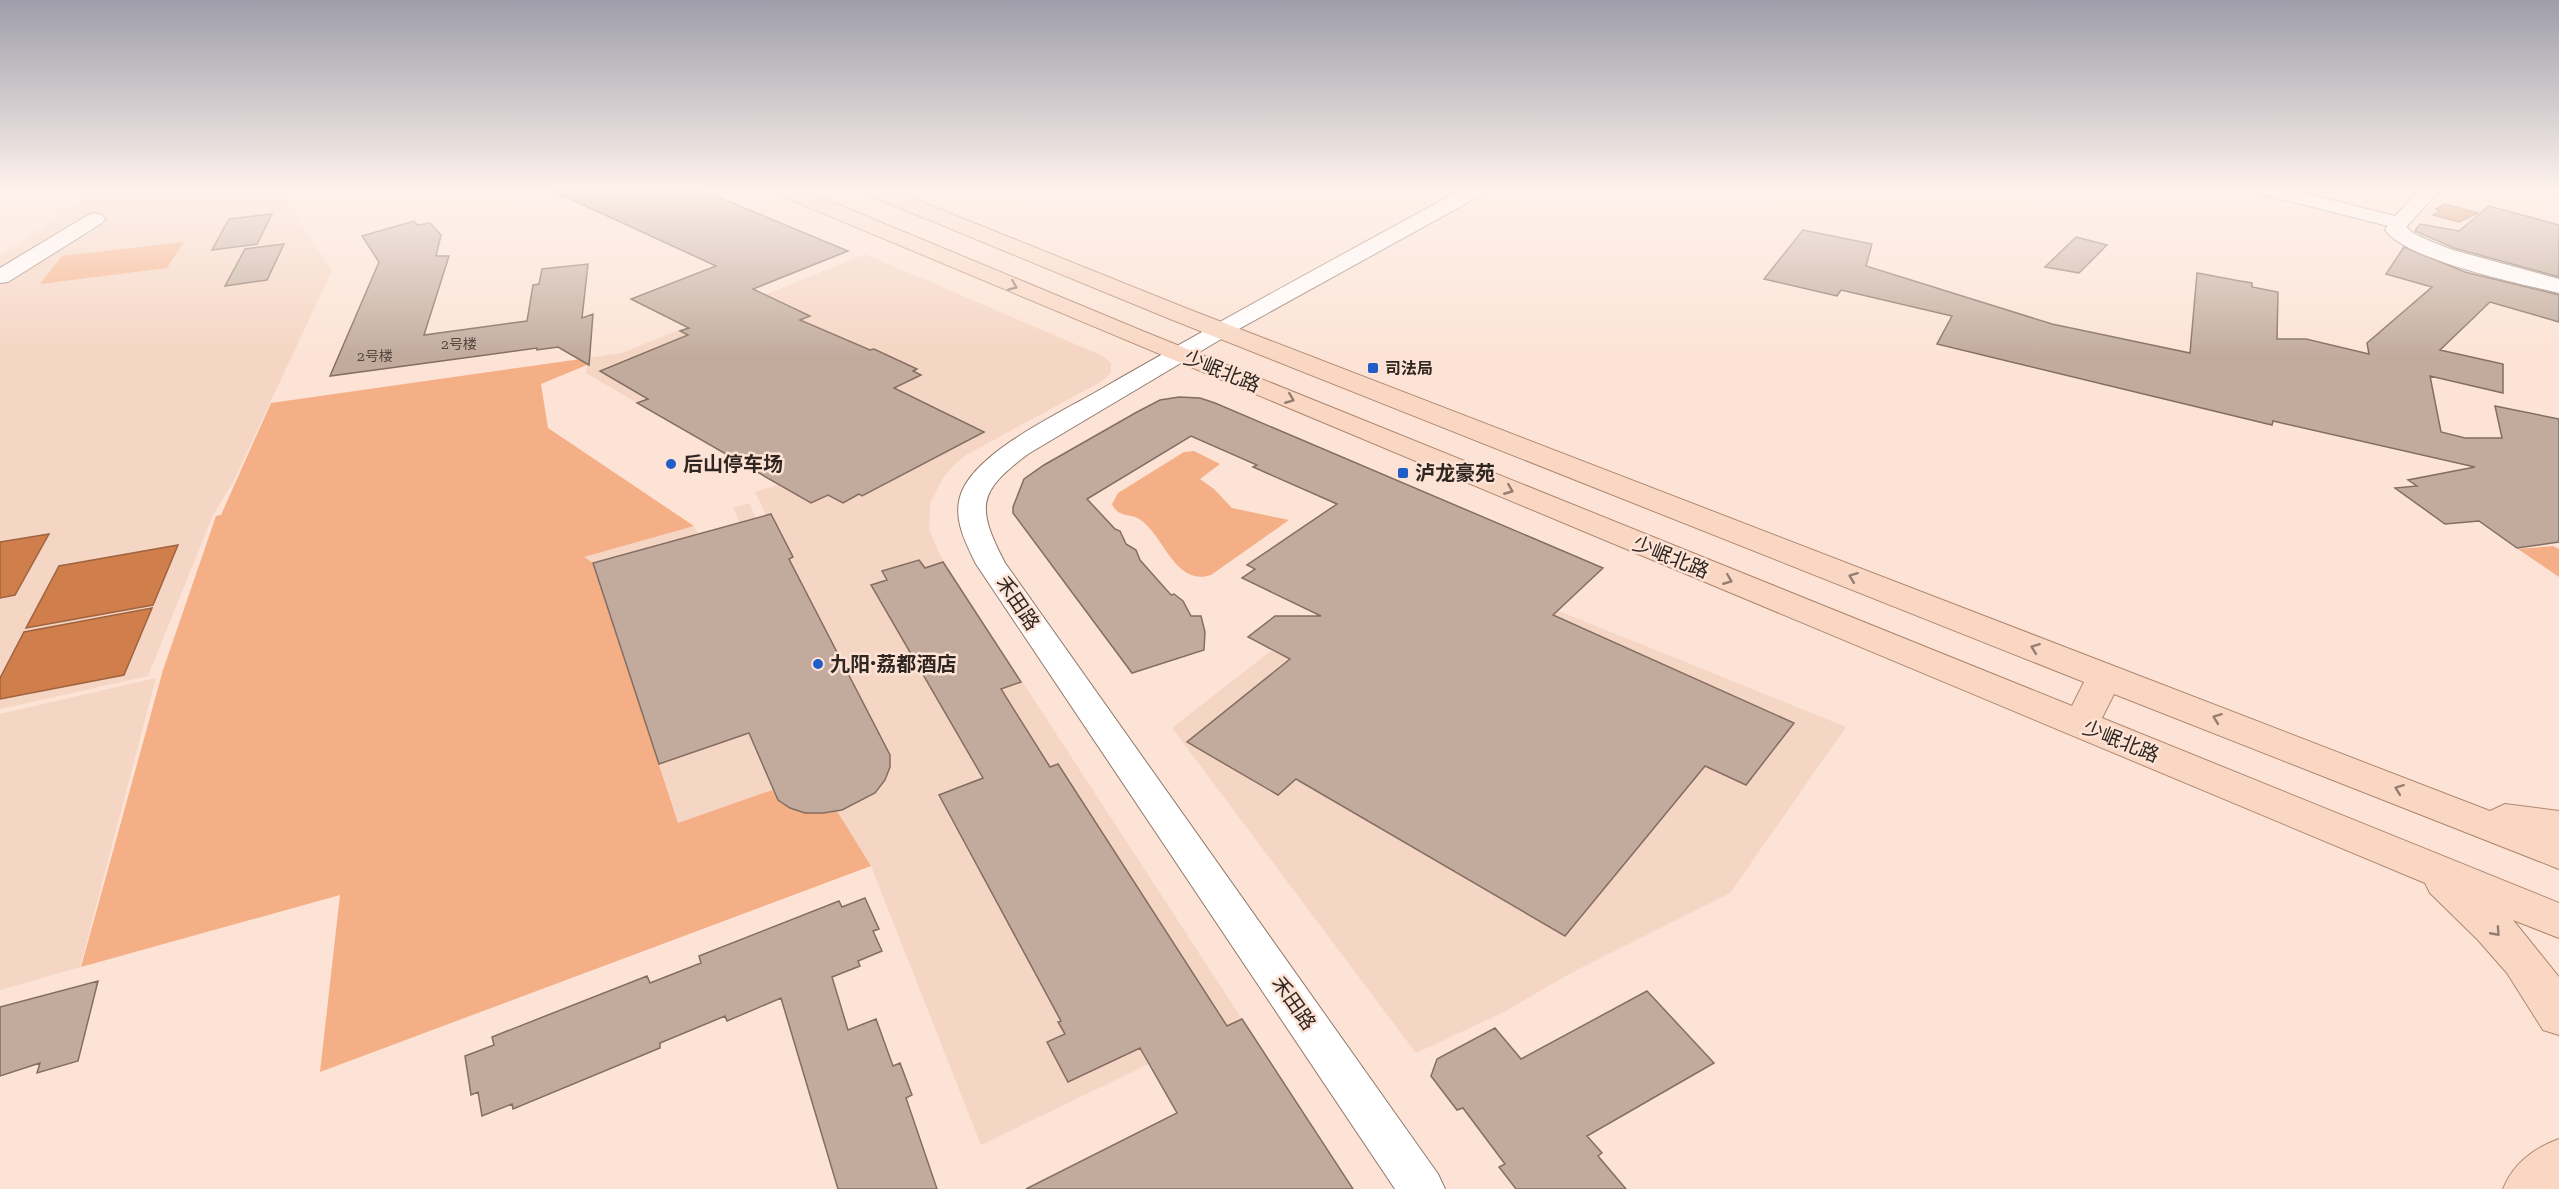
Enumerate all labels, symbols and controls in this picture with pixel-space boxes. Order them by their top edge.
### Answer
one-way arrow [1006,279,1017,291]
house number: 2号楼 [441,336,477,352]
street label: 少岷北路 [1180,345,1264,397]
house number: 2号楼 [357,348,393,364]
place label: 司法局 [1385,359,1433,378]
marker: 司法局 [1366,361,1380,375]
one-way arrow [1284,392,1295,404]
place label: 后山停车场 [683,452,783,476]
marker: 后山停车场 [664,457,678,471]
place label: 泸龙豪苑 [1415,461,1495,485]
marker: 泸龙豪苑 [1396,466,1410,480]
one-way arrow [1503,483,1514,495]
street label: 少岷北路 [1629,531,1713,583]
street label: 禾田路 [991,571,1045,635]
one-way arrow [1849,572,1859,585]
one-way arrow [1722,573,1733,585]
one-way arrow [2030,642,2041,655]
place label: 九阳·荔都酒店 [830,652,956,676]
marker: 九阳·荔都酒店 [811,657,825,671]
one-way arrow [2212,713,2223,725]
street label: 少岷北路 [2079,715,2163,767]
one-way arrow [2394,784,2404,797]
one-way arrow [2489,925,2500,936]
street label: 禾田路 [1267,972,1321,1034]

